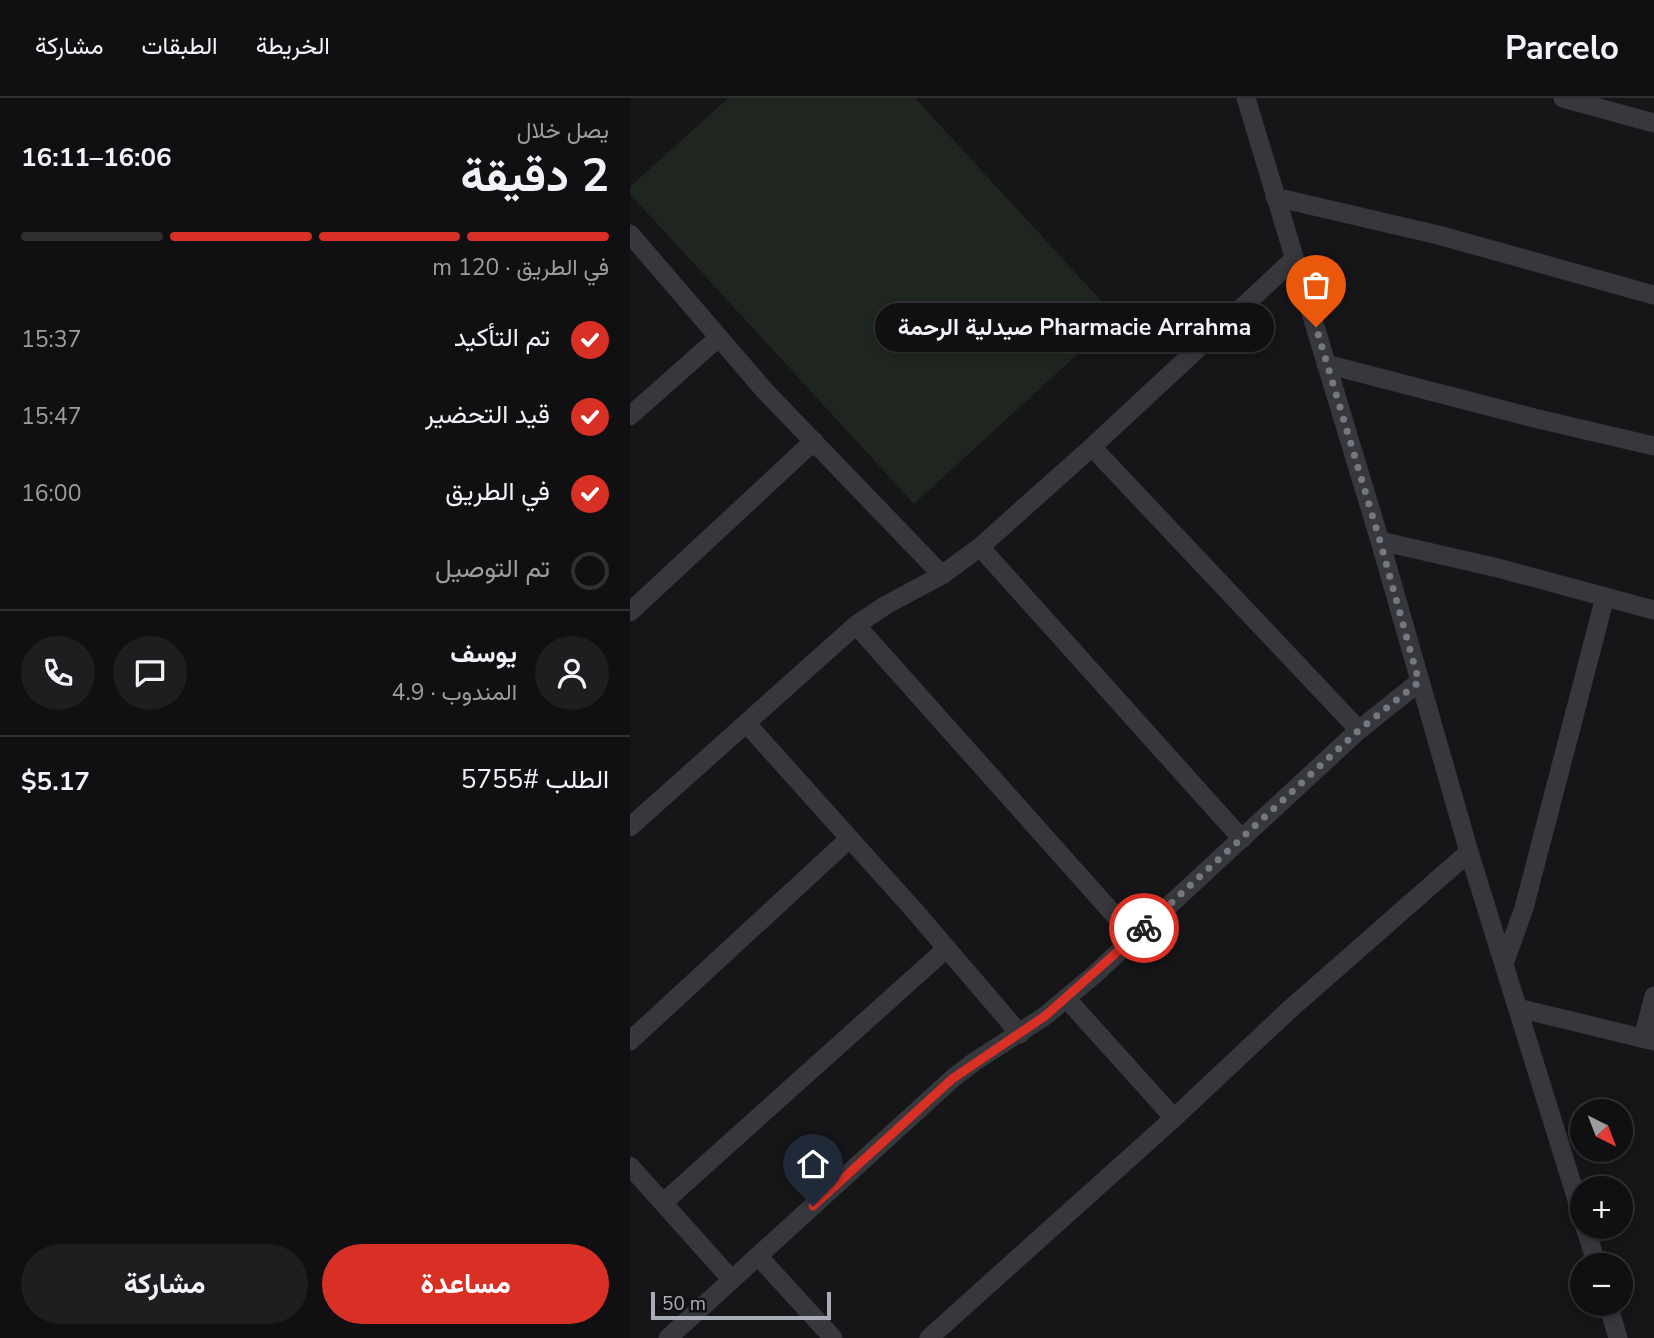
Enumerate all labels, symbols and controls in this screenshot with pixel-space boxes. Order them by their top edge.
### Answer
text: Parcelo [1505,26,1619,71]
text: مشاركة [35,30,103,62]
text: الطبقات [141,30,218,62]
text: الخريطة [256,30,330,62]
text: يصل خلال [517,115,609,146]
text: 16:06–16:11 [21,140,172,175]
text: 2 دقيقة [461,144,609,207]
text: في الطريق · 120 m [432,252,609,283]
pin [1286,255,1346,327]
icon: bag [1297,266,1335,304]
callout: Pharmacie Arrahma صيدلية الرحمة [875,302,1274,352]
text: Pharmacie Arrahma صيدلية الرحمة [898,312,1251,343]
text: تم التأكيد [454,320,550,355]
icon: check [571,321,609,359]
text: 15:37 [21,324,81,355]
text: قيد التحضير [425,397,550,432]
icon: check [571,398,609,436]
text: 15:47 [21,401,81,432]
text: في الطريق [445,474,550,509]
icon: check [571,475,609,513]
text: 16:00 [21,478,81,509]
text: تم التوصيل [435,551,550,586]
button: phone [21,636,95,710]
button: chat [113,636,187,710]
text: يوسف [450,636,517,671]
button: person [535,636,609,710]
text: المندوب · 4.9 [392,677,517,708]
text: الطلب #5755 [461,762,609,797]
text: $5.17 [21,764,90,799]
courier [1109,893,1179,963]
icon: bike [1125,909,1163,947]
north arrow [1570,1099,1633,1162]
map controls [1570,1099,1633,1316]
pin [783,1134,843,1206]
icon: home [794,1145,832,1183]
button: + [1570,1176,1633,1239]
button: مشاركة [21,1244,308,1324]
button: مساعدة [322,1244,609,1324]
button: − [1570,1253,1633,1316]
scale bar [651,1289,831,1321]
text: 50 m [662,1291,706,1317]

